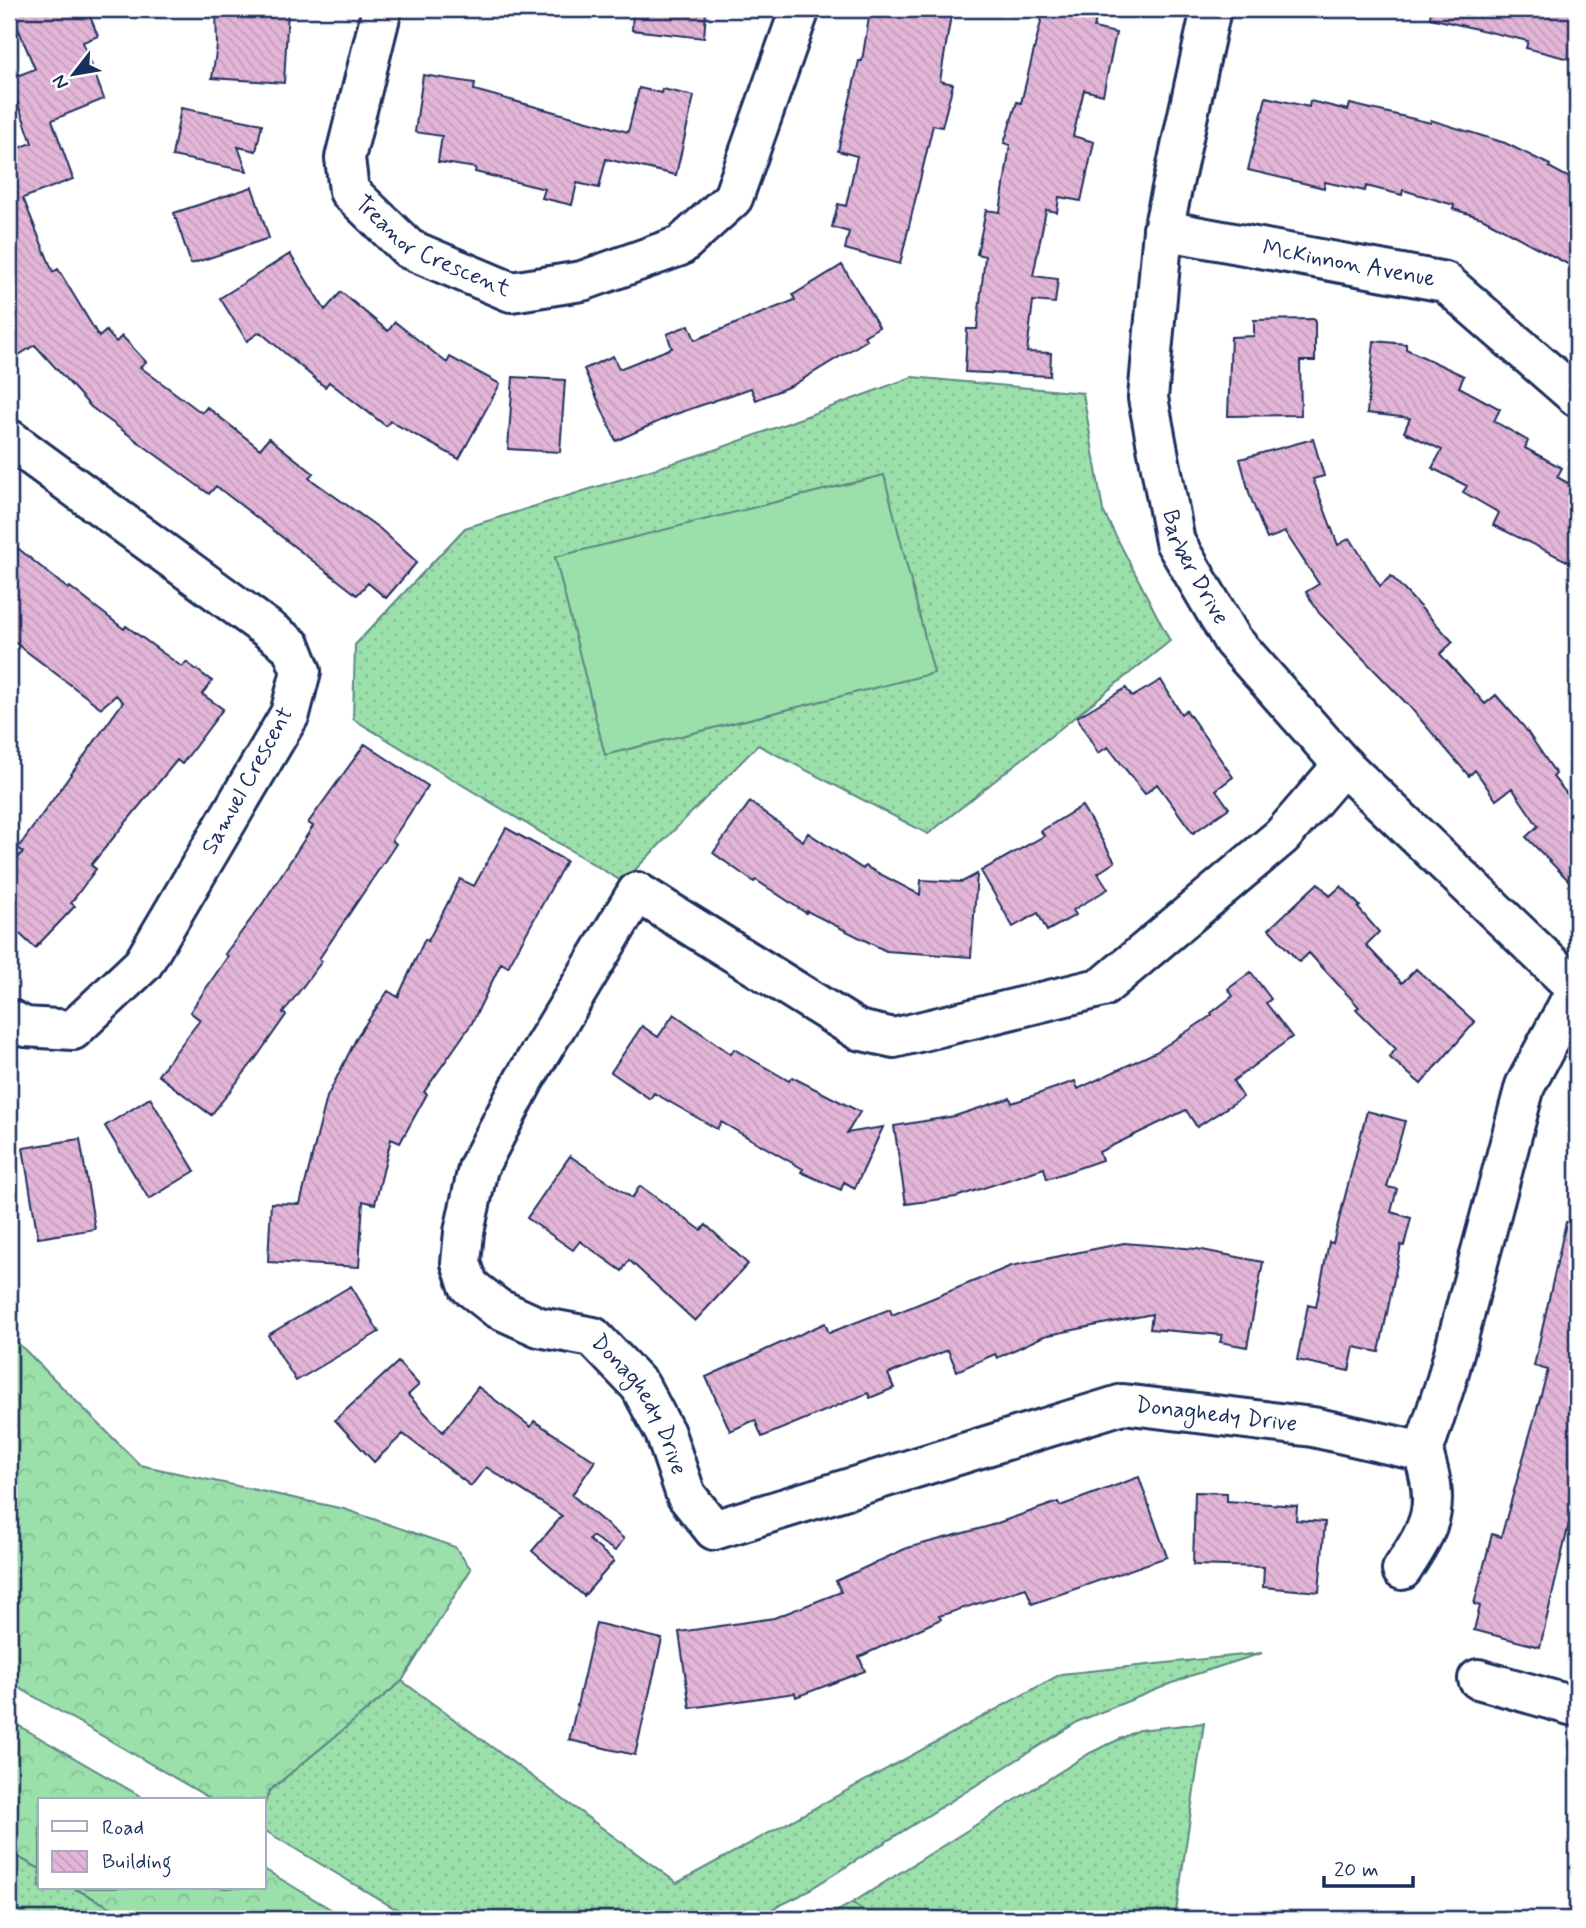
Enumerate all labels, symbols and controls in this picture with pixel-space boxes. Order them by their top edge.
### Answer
north arrow [38,38,108,108]
text: N [47,70,75,94]
street label: Treanor Crescent [348,189,515,305]
street label: McKinnon Avenue [1260,234,1438,295]
street label: Barber Drive [1154,507,1235,630]
street label: Samuel Crescent [195,702,301,860]
street label: Donaghedy Drive [584,1328,693,1479]
street label: Donaghedy Drive [1134,1391,1299,1440]
legend [38,1798,266,1890]
text: Road [102,1814,144,1842]
scale bar [1324,1844,1413,1888]
text: Building [102,1848,172,1878]
text: 20 m [1334,1856,1379,1884]

